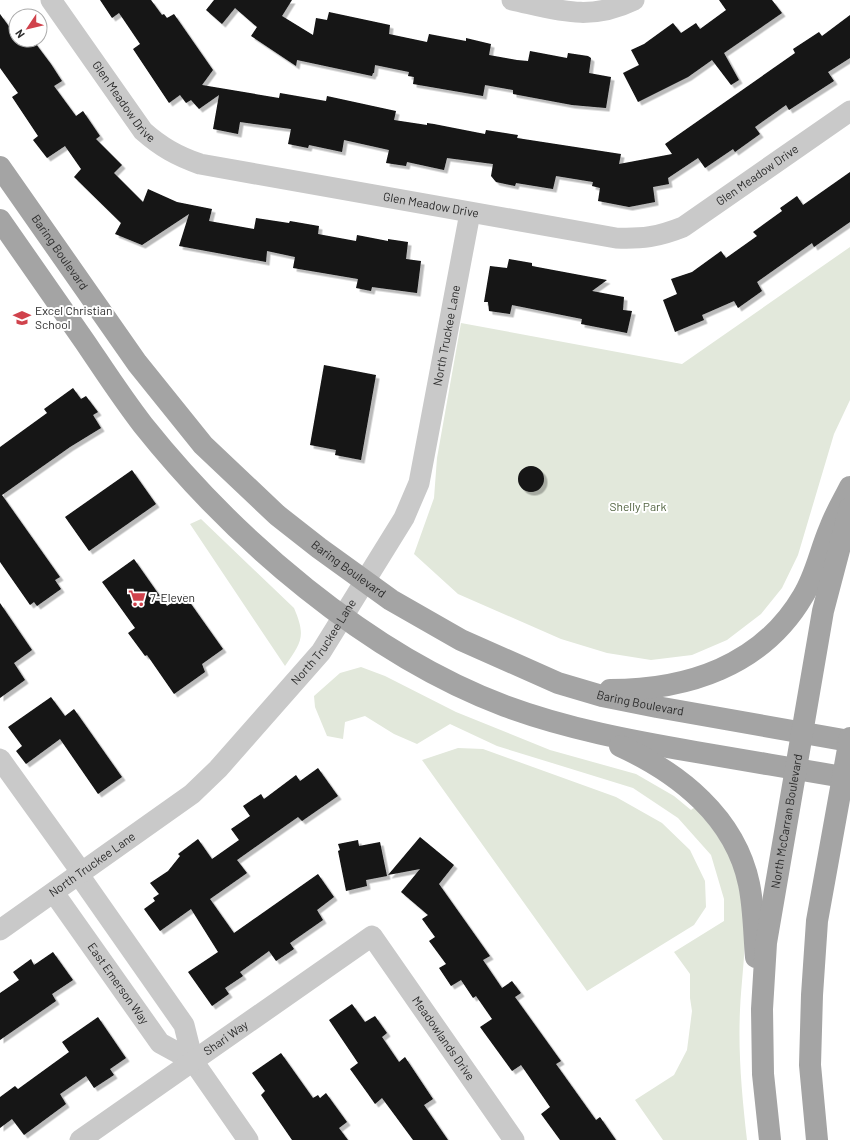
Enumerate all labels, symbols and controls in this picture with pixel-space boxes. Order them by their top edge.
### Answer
north arrow [8,8,48,48]
text: N [12,27,27,41]
street label: Glen Meadow Drive [90,58,159,144]
street label: Glen Meadow Drive [713,141,801,208]
street label: Glen Meadow Drive [382,189,480,220]
street label: Baring Boulevard [29,211,91,292]
street label: North Truckee Lane [429,284,462,387]
place label: Excel Christian School [35,303,112,331]
school or university icon: Excel Christian School [12,308,32,328]
park label: Shelly Park [610,499,666,513]
street label: Baring Boulevard [309,537,389,600]
supermarket icon: 7-Eleven [127,588,147,608]
place label: 7-Eleven [150,590,195,604]
street label: North Truckee Lane [288,596,358,687]
street label: Baring Boulevard [595,687,685,718]
street label: North McCarran Boulevard [767,753,804,890]
street label: North Truckee Lane [46,829,138,899]
street label: East Emerson Way [85,940,153,1027]
street label: Meadowlands Drive [410,993,478,1083]
street label: Shari Way [200,1017,251,1058]

